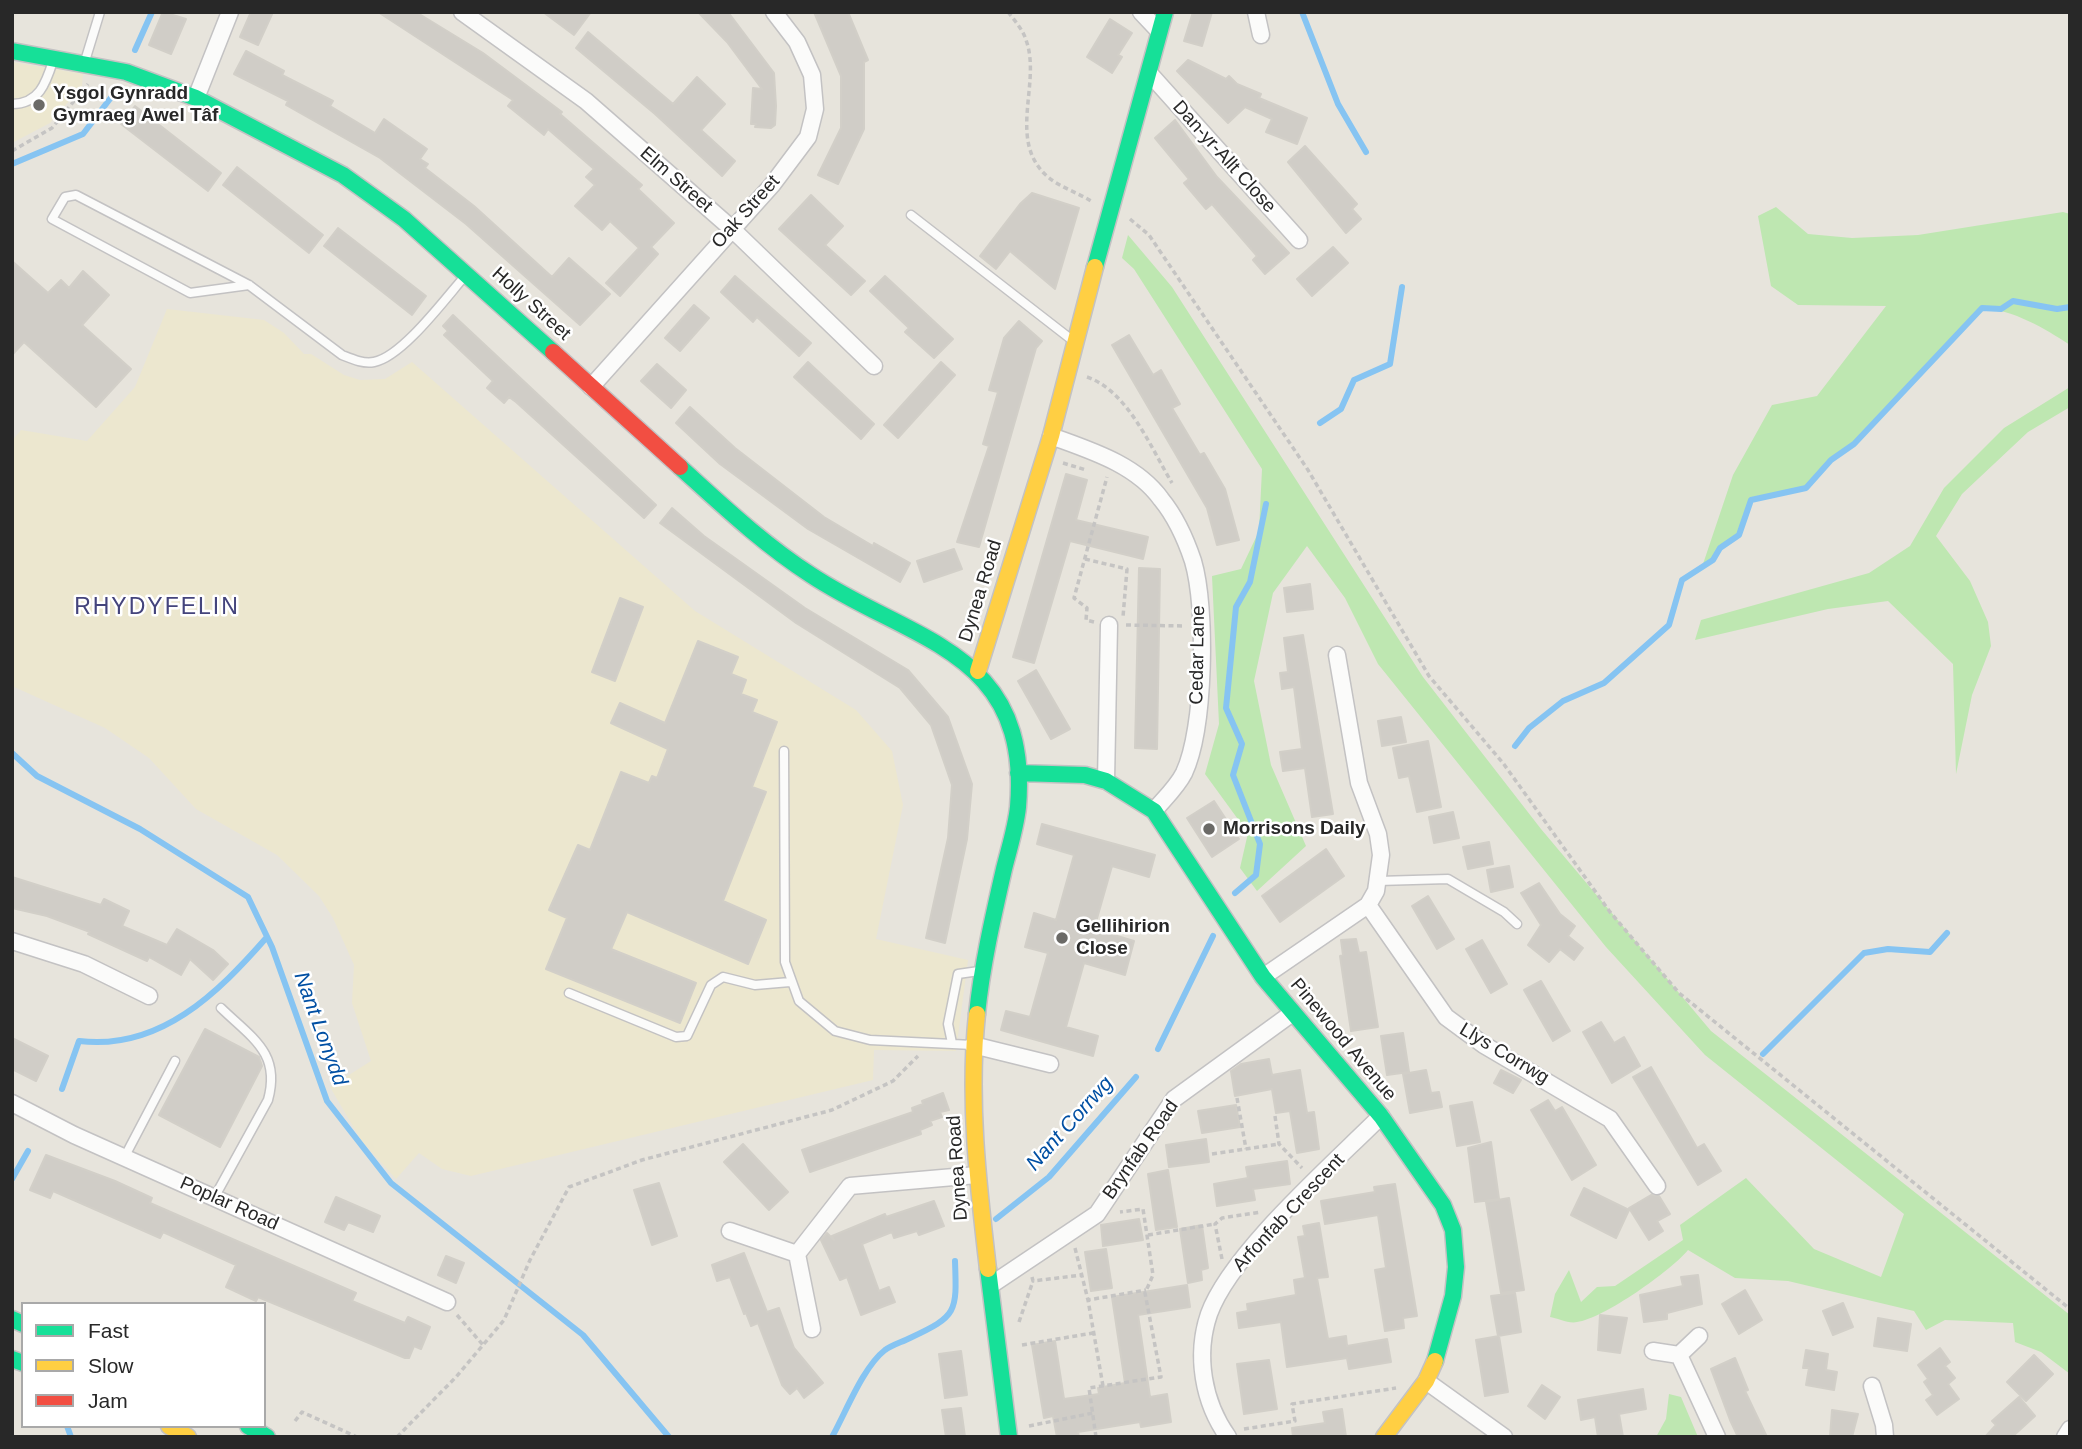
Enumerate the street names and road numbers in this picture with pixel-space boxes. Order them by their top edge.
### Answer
street label: Dan-yr-Allt Close [1167,96,1281,218]
street label: Elm Street [635,142,717,218]
street label: Oak Street [707,171,785,253]
street label: Holly Street [487,263,575,345]
street label: Dynea Road [955,537,1007,645]
street label: Cedar Lane [1186,605,1210,705]
street label: Pinewood Avenue [1285,974,1401,1106]
street label: Llys Corrwg [1455,1018,1553,1090]
street label: Brynfab Road [1098,1096,1184,1204]
street label: Dynea Road [943,1115,973,1221]
street label: Arfonfab Crescent [1228,1149,1350,1277]
street label: Poplar Road [176,1172,282,1236]

